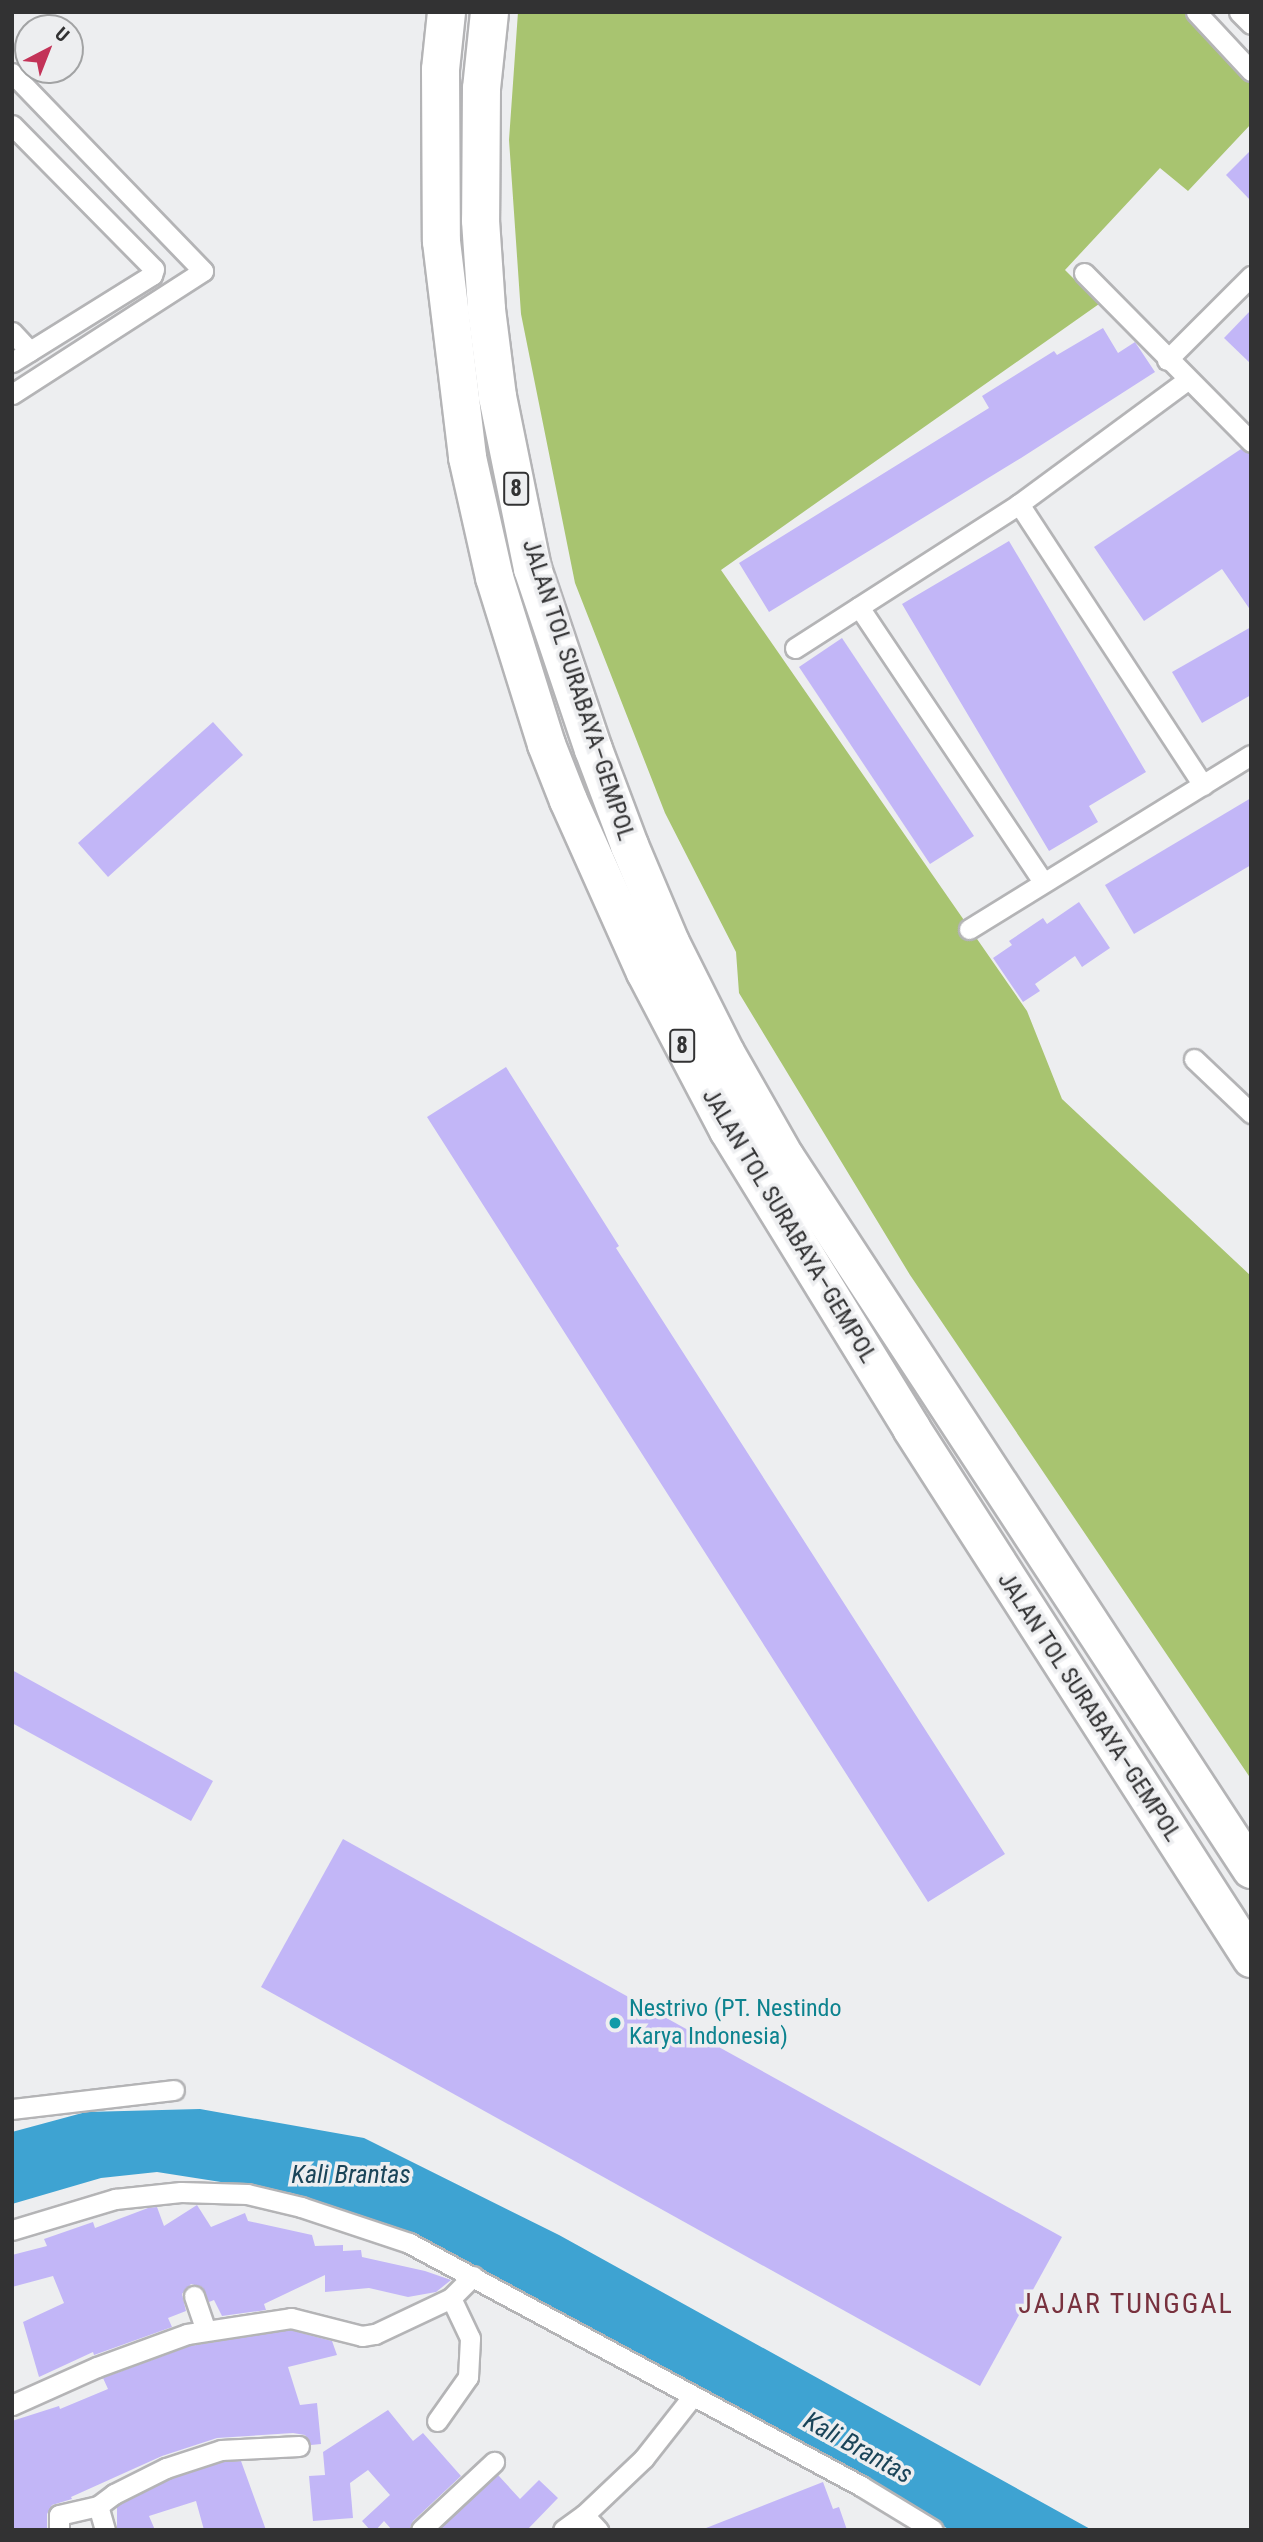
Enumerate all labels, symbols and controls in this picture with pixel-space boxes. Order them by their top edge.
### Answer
north arrow [14,14,84,84]
text: U [50,22,74,47]
road number: 8 [502,470,530,509]
street label: JALAN TOL SURABAYA–GEMPOL [516,536,640,844]
road number: 8 [668,1026,696,1065]
street label: JALAN TOL SURABAYA–GEMPOL [695,1083,883,1369]
street label: JALAN TOL SURABAYA–GEMPOL [991,1567,1187,1847]
place label: Nestrivo (PT. Nestindo Karya Indonesia) [629,1995,841,2051]
marker: Nestrivo (PT. Nestindo Karya Indonesia) [607,2015,623,2031]
water label: Kali Brantas [291,2159,411,2191]
district label: JAJAR TUNGGAL [1020,2287,1232,2321]
water label: Kali Brantas [798,2405,918,2491]

